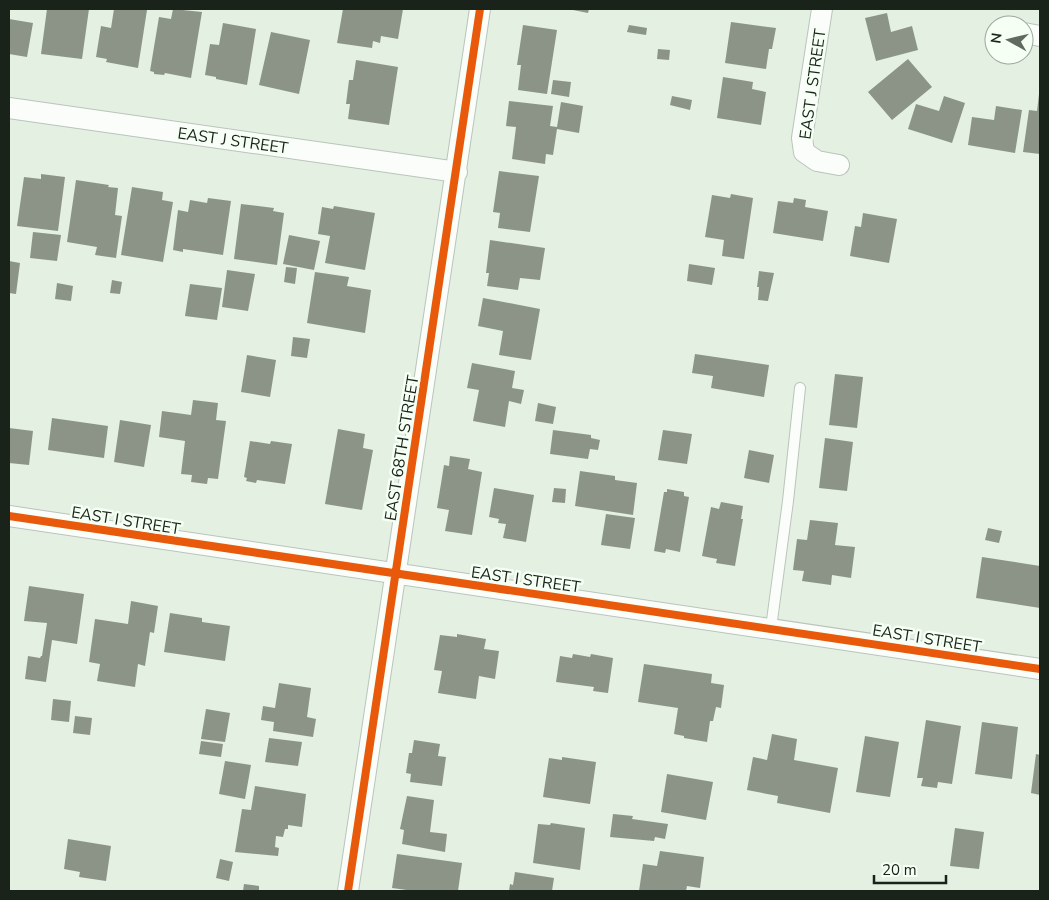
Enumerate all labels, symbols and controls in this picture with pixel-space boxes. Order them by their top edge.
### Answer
north arrow [984,15,1034,65]
street label: EAST J STREET [794,27,832,141]
text: N [986,32,1007,45]
street label: EAST J STREET [176,122,290,160]
street label: EAST 68TH STREET [380,373,424,523]
street label: EAST I STREET [70,502,182,541]
street label: EAST I STREET [470,561,582,599]
street label: EAST I STREET [871,620,983,659]
scale bar [874,852,946,884]
text: 20 m [882,860,917,880]

